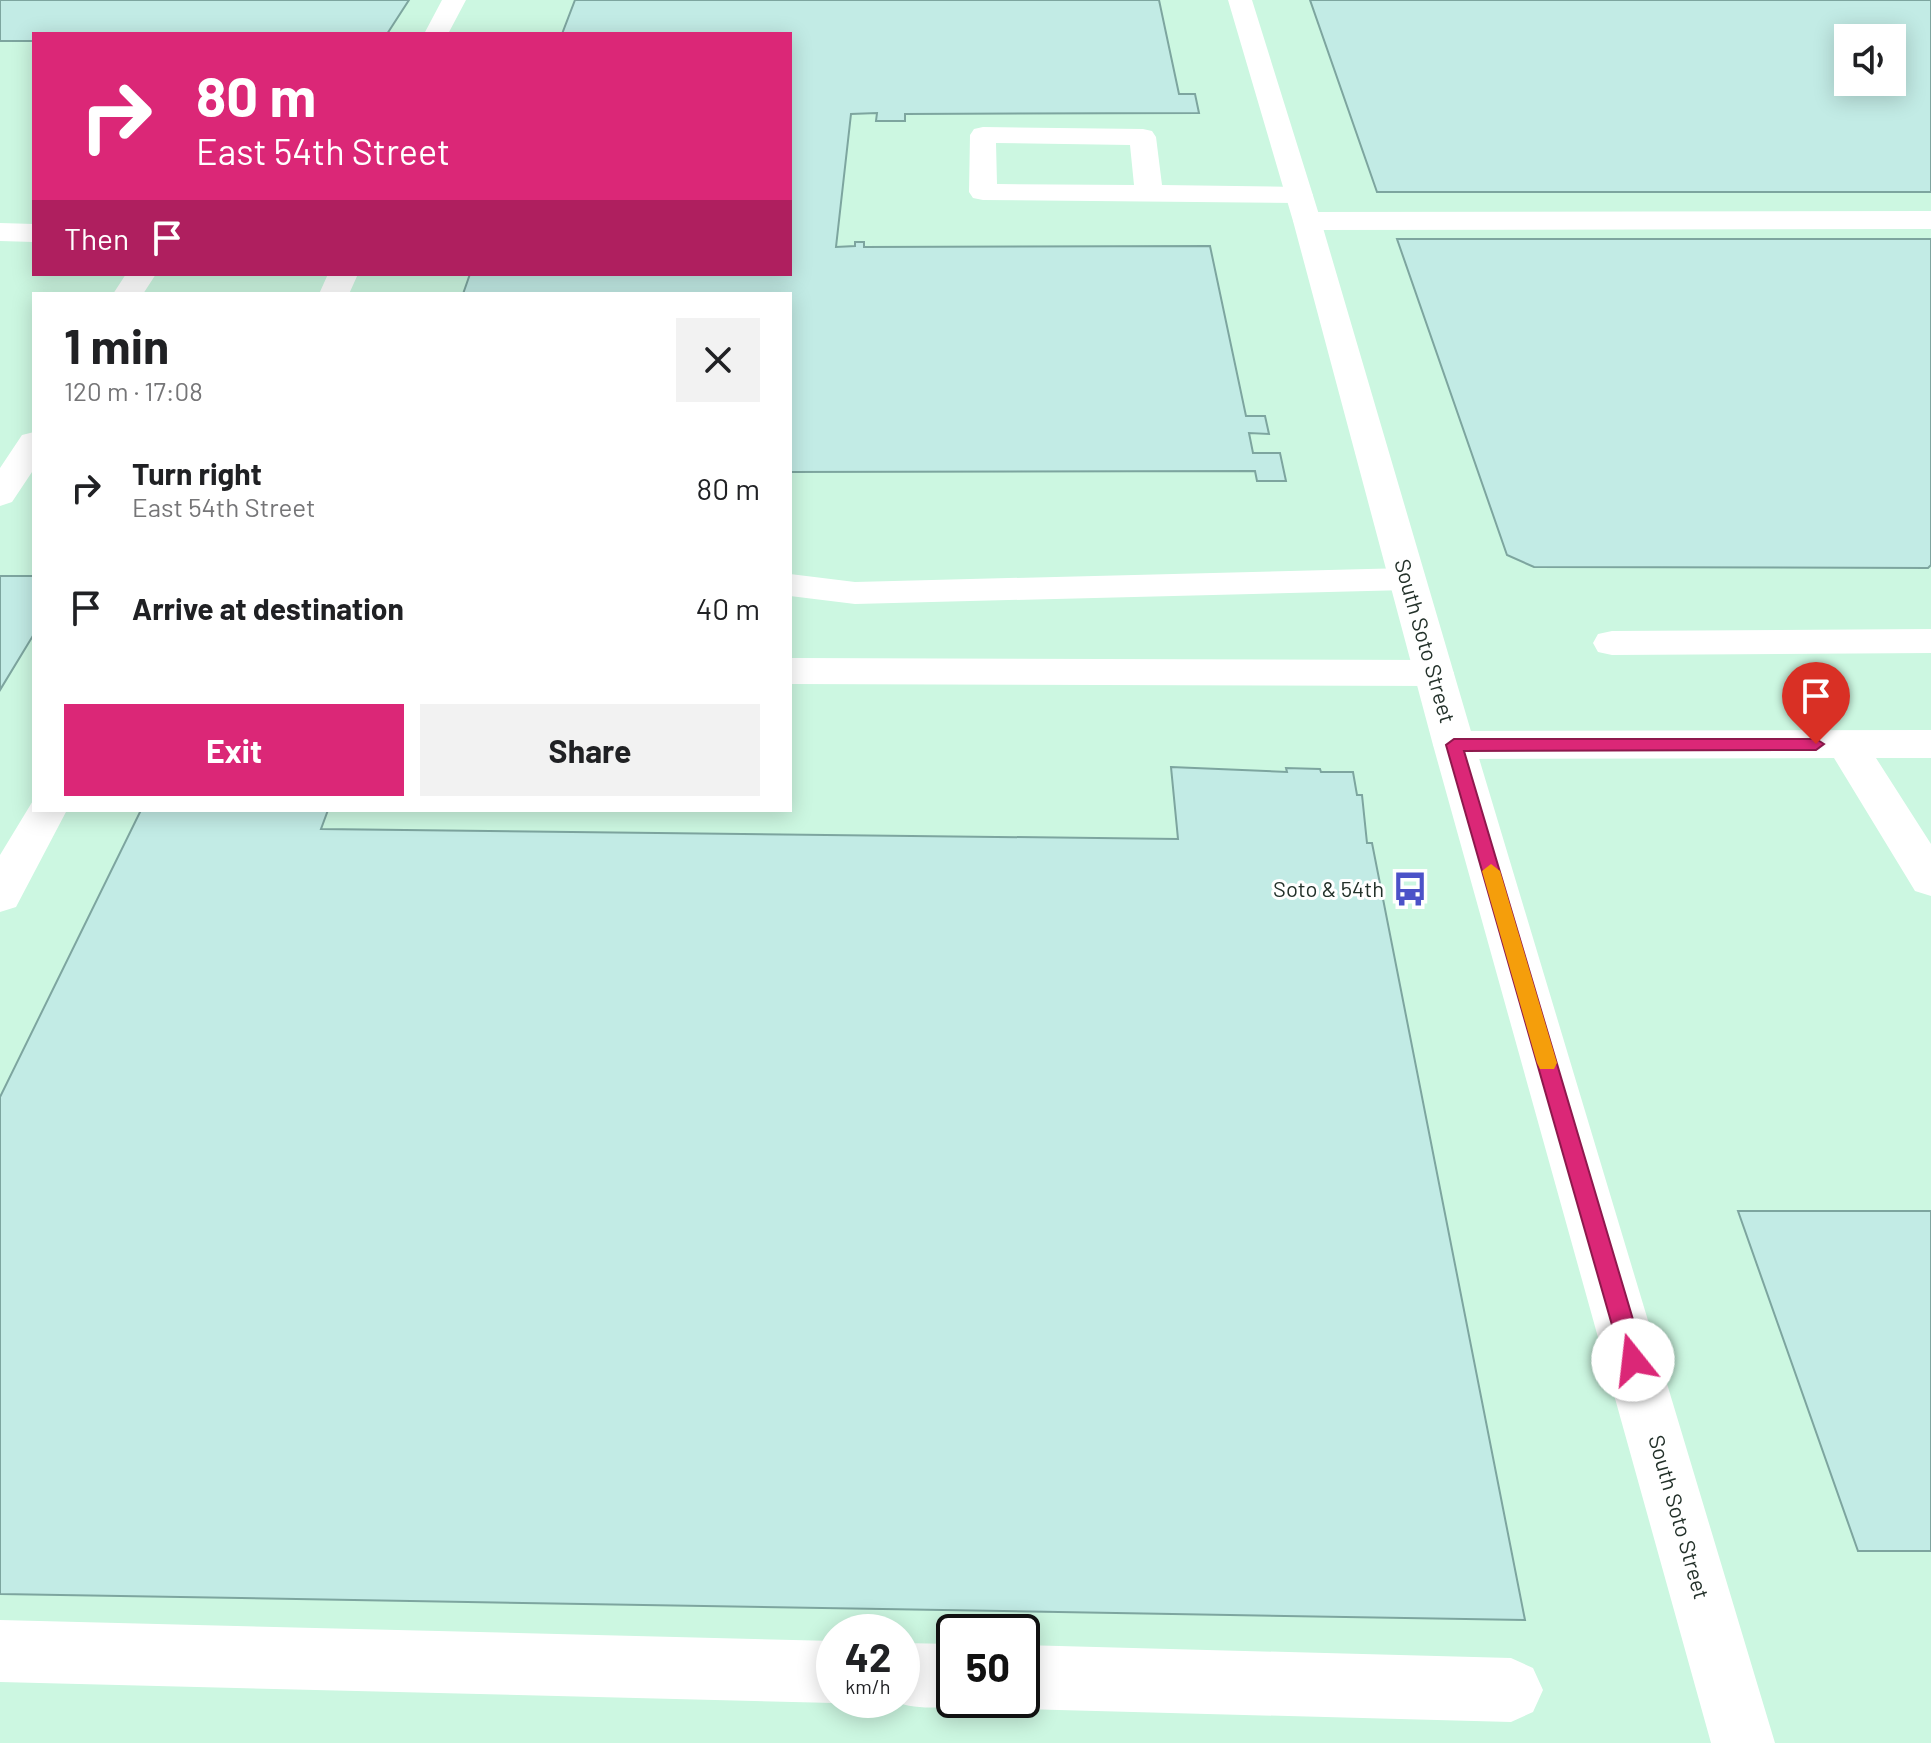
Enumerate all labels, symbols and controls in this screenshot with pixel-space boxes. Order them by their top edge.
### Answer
map controls [1834,24,1906,96]
button: sound [1834,24,1906,96]
text: 80 m [196,61,316,128]
icon: right [64,64,168,168]
text: East 54th Street [196,129,450,172]
icon: arrive [145,216,189,260]
text: Then [64,220,129,256]
text: 1 min [64,316,169,374]
button: close [676,318,760,402]
text: 120 m · 17:08 [64,375,203,406]
text: Turn right [132,455,262,491]
icon: right [64,466,108,510]
text: 80 m [697,470,760,506]
text: East 54th Street [132,491,316,522]
street label: South Soto Street [1390,556,1462,726]
icon: arrive [64,586,108,630]
text: Arrive at destination [132,590,404,626]
text: 40 m [696,590,760,626]
pin [1782,662,1850,744]
icon: arrive [1794,674,1838,718]
button: Exit [64,704,404,796]
button: Share [420,704,760,796]
bus stop icon: Soto & 54th [1391,870,1429,908]
place label: Soto & 54th [1273,875,1384,901]
position arrow [1591,1318,1675,1402]
street label: South Soto Street [1644,1432,1716,1602]
speed limit sign: 50 [936,1614,1040,1718]
text: 42 [845,1632,891,1680]
text: km/h [845,1674,891,1698]

